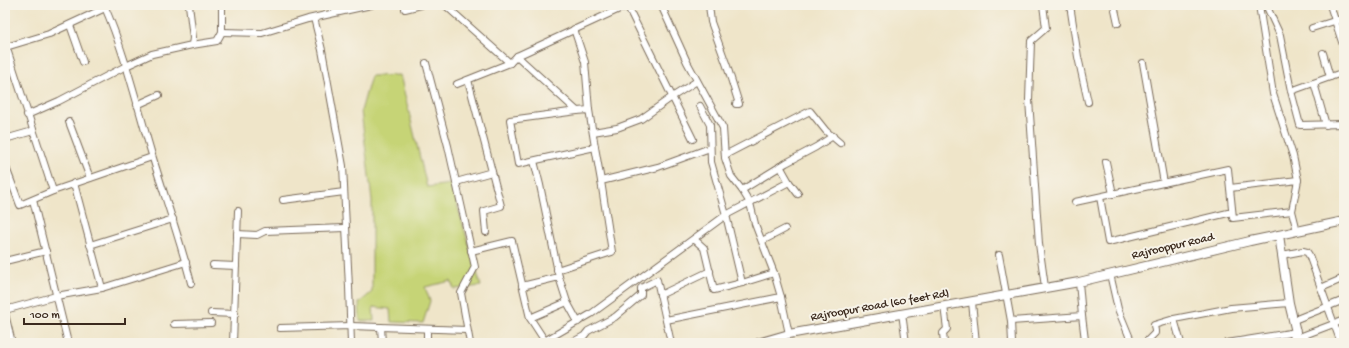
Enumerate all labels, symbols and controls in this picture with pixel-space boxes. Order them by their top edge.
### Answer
street label: Rajrooppur Road [1131,231,1216,263]
street label: Rajroopur Road (60 feet Rd) [810,287,950,325]
scale bar [24,300,125,326]
text: 100 m [29,309,60,323]

